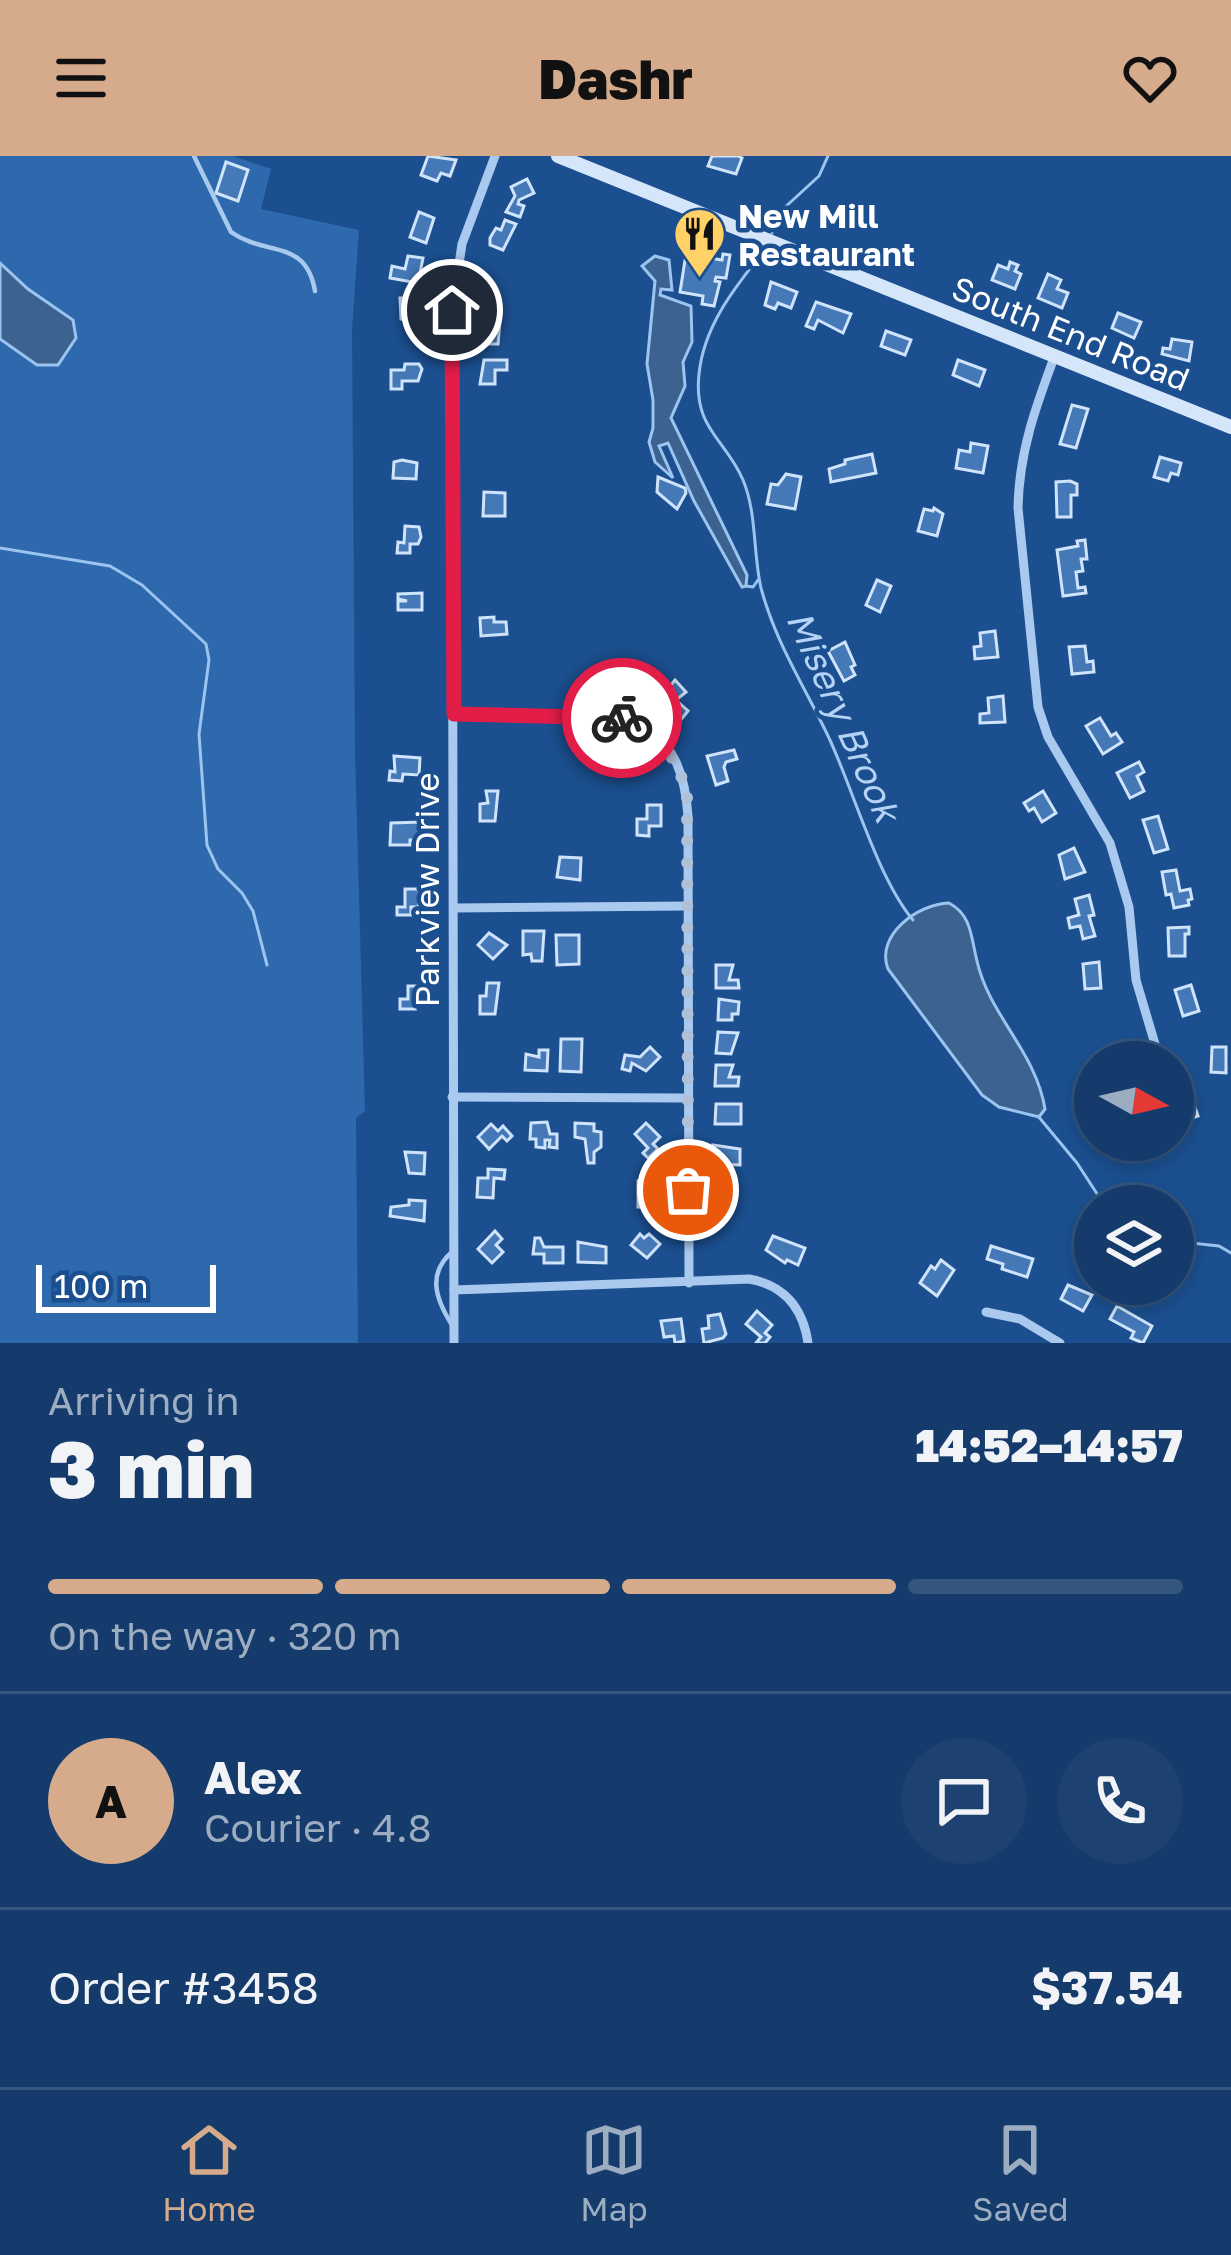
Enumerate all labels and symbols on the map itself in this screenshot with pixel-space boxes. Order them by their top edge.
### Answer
place label: New Mill Restaurant [738,196,915,273]
restaurant icon: New Mill Restaurant [671,206,727,280]
pin [401,259,503,361]
street label: South End Road [947,268,1195,398]
water label: Misery Brook [778,604,911,831]
courier [562,658,682,778]
street label: Parkview Drive [407,773,446,1007]
north arrow [1074,1041,1194,1161]
pin [637,1139,739,1241]
scale bar [36,1259,216,1312]

